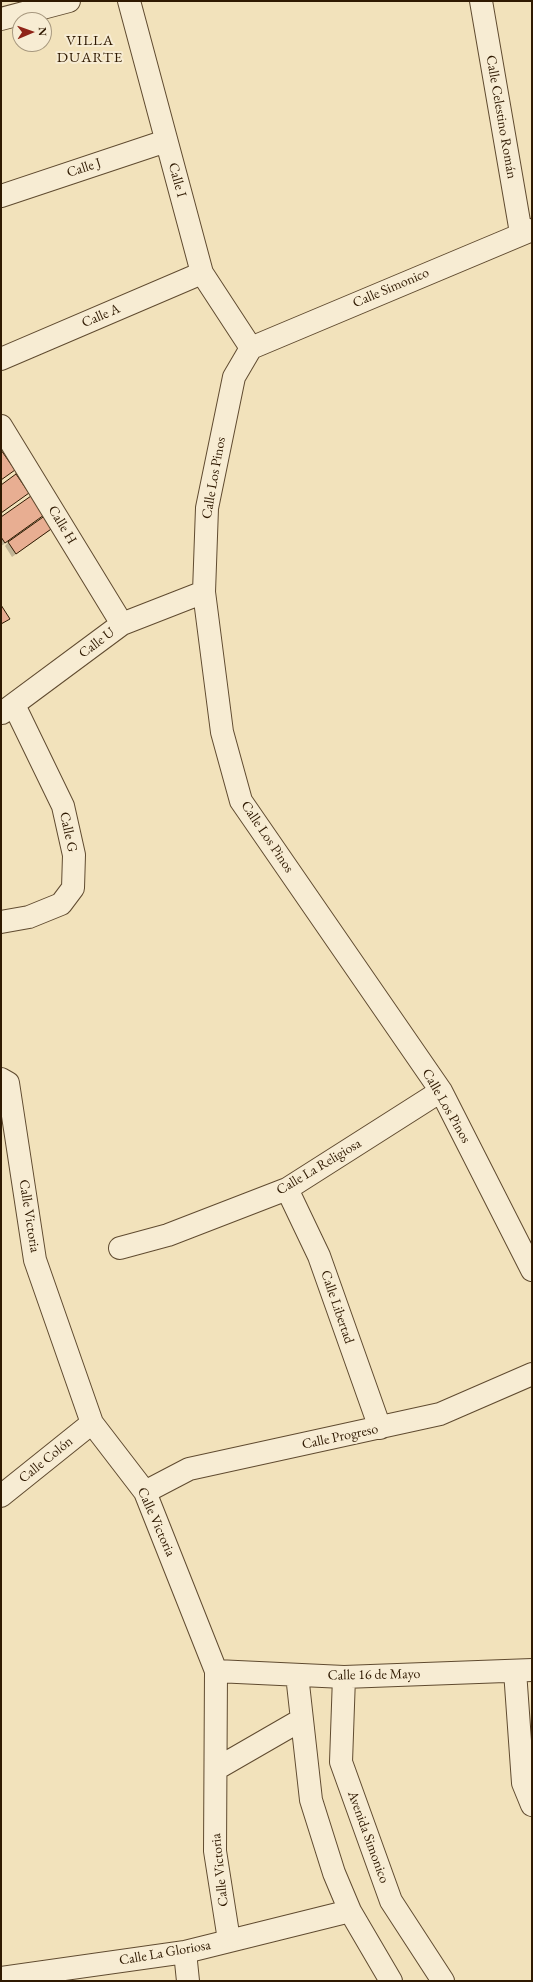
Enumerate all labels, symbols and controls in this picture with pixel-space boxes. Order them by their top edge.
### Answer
north arrow [12,12,52,52]
text: N [36,27,50,36]
district label: VILLA DUARTE [57,32,123,67]
street label: Calle Celestino Román [482,54,520,180]
street label: Calle J [65,155,103,181]
street label: Calle I [164,161,190,199]
street label: Calle Simonico [350,264,432,312]
street label: Calle A [79,300,123,332]
street label: Calle Los Pinos [199,436,229,520]
street label: Calle H [44,503,80,547]
street label: Calle U [76,624,118,662]
street label: Calle Los Pinos [237,798,297,876]
street label: Calle G [56,810,80,854]
street label: Calle Los Pinos [418,1066,474,1146]
street label: Calle La Religiosa [274,1135,364,1199]
street label: Calle Victoria [15,1178,43,1254]
street label: Calle Libertad [317,1268,357,1346]
street label: Calle Progreso [300,1421,380,1453]
street label: Calle Colón [16,1433,76,1487]
street label: Calle Victoria [133,1485,179,1559]
street label: Calle 16 de Mayo [328,1666,420,1684]
street label: Avenida Simonico [343,1788,393,1886]
street label: Calle Victoria [208,1832,232,1908]
street label: Calle La Gloriosa [118,1937,212,1969]

